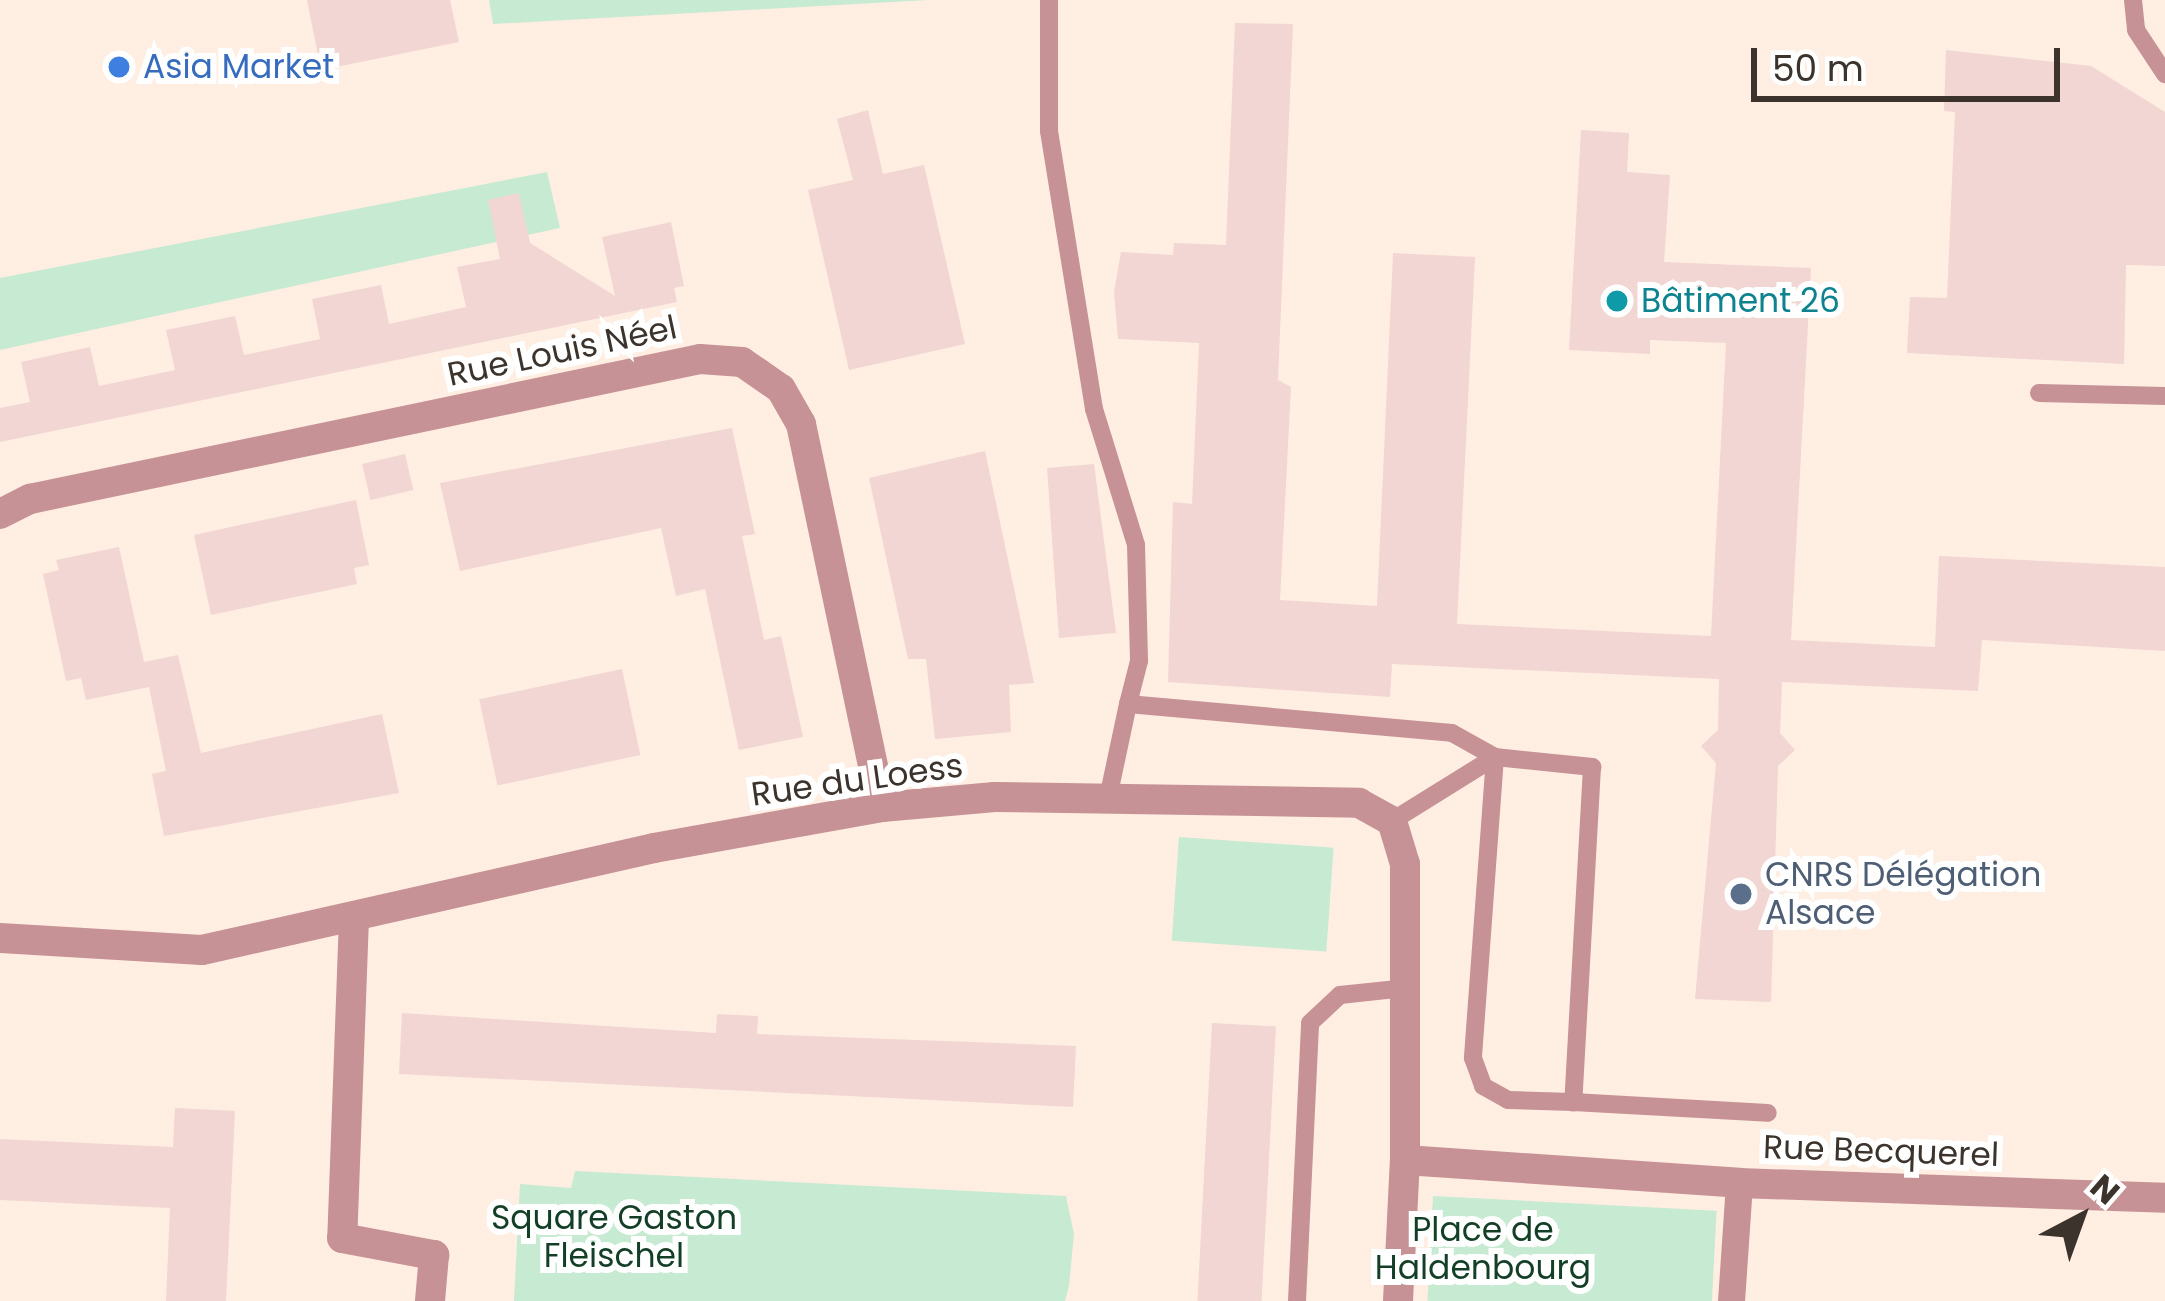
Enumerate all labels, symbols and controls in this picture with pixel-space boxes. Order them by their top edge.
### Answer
scale bar [1757,24,2066,98]
text: 50 m [1772,43,1864,94]
place label: Asia Market [143,47,334,87]
marker: Asia Market [106,54,132,80]
place label: Bâtiment 26 [1641,281,1840,321]
marker: Bâtiment 26 [1604,288,1630,314]
street label: Rue Louis Néel [444,307,680,395]
street label: Rue du Loess [749,746,965,814]
place label: CNRS Délégation Alsace [1765,855,2041,933]
marker: CNRS Délégation Alsace [1728,881,1754,907]
street label: Rue Becquerel [1762,1127,2000,1175]
north arrow [2021,1157,2141,1277]
text: N [2080,1164,2130,1215]
park label: Square Gaston Fleischel [491,1198,737,1276]
park label: Place de Haldenbourg [1375,1210,1591,1288]

